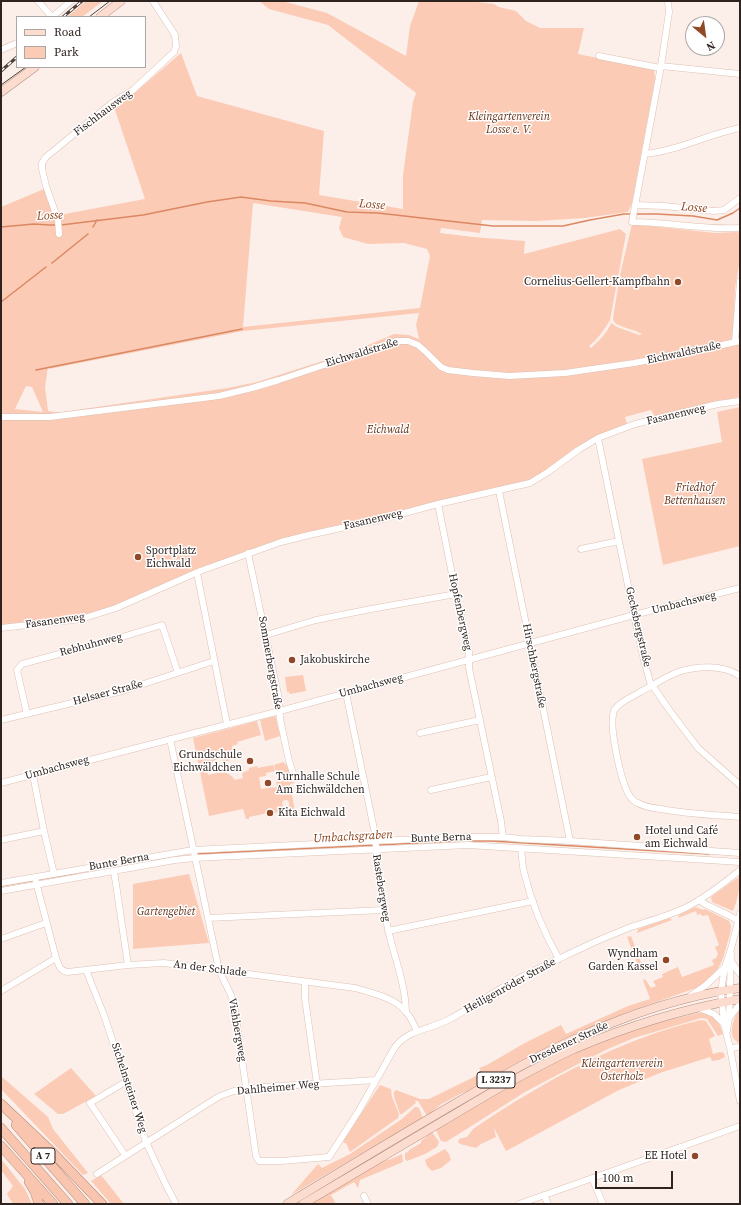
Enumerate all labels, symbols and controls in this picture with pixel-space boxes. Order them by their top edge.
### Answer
legend [16,16,146,68]
north arrow [685,16,725,56]
text: Road [54,24,81,40]
text: N [703,38,718,55]
text: Park [54,44,79,60]
street label: Fischhausweg [71,87,135,139]
park label: Kleingartenverein Losse e. V. [468,110,550,136]
water label: Losse [358,197,386,213]
water label: Losse [680,200,708,216]
water label: Losse [37,208,63,224]
place label: Cornelius-Gellert-Kampfbahn [524,275,670,289]
marker: Cornelius-Gellert-Kampfbahn [673,277,683,287]
street label: Eichwaldstraße [324,336,400,370]
street label: Eichwaldstraße [646,339,722,367]
street label: Fasanenweg [645,402,707,428]
park label: Eichwald [367,423,409,437]
park label: Friedhof Bettenhausen [664,481,726,507]
street label: Fasanenweg [342,507,404,533]
place label: Sportplatz Eichwald [146,544,196,570]
marker: Sportplatz Eichwald [133,552,143,562]
street label: Hopfenbergweg [445,572,475,652]
street label: Gecksbergstraße [622,586,654,668]
street label: Umbachsweg [651,589,717,617]
street label: Fasanenweg [24,610,86,632]
street label: Sommerbergstraße [255,615,285,711]
street label: Hirschbergstraße [519,623,549,709]
street label: Rebhuhnweg [58,630,124,660]
place label: Jakobuskirche [300,653,370,667]
marker: Jakobuskirche [287,655,297,665]
street label: Umbachsweg [338,671,404,701]
street label: Helsaer Straße [72,677,144,709]
place label: Grundschule Eichwäldchen [173,748,242,774]
street label: Umbachsweg [24,753,90,783]
marker: Grundschule Eichwäldchen [245,756,255,766]
place label: Turnhalle Schule Am Eichwäldchen [276,770,365,796]
marker: Turnhalle Schule Am Eichwäldchen [263,778,273,788]
place label: Kita Eichwald [278,806,345,820]
marker: Kita Eichwald [265,808,275,818]
place label: Hotel und Café am Eichwald [645,824,718,850]
water label: Umbachsgraben [313,828,393,846]
street label: Bunte Berna [410,830,472,846]
marker: Hotel und Café am Eichwald [632,832,642,842]
street label: Bunte Berna [88,850,150,874]
street label: Rastebergweg [369,853,393,923]
park label: Gartengebiet [137,905,195,919]
place label: Wyndham Garden Kassel [588,947,658,973]
street label: Heiligenröder Straße [462,955,558,1017]
marker: Wyndham Garden Kassel [661,955,671,965]
street label: An der Schlade [173,958,247,980]
street label: Viehbergweg [225,997,249,1063]
street label: Dresdener Straße [527,1019,611,1067]
street label: Sichelnsteiner Weg [108,1041,150,1135]
park label: Kleingartenverein Osterholz [581,1057,663,1083]
road number: L 3237 [477,1072,515,1088]
street label: Dahlheimer Weg [236,1078,320,1098]
road number: A 7 [31,1148,55,1164]
place label: EE Hotel [644,1149,687,1163]
marker: EE Hotel [690,1151,700,1161]
scale bar [597,1163,675,1189]
text: 100 m [602,1170,634,1186]

